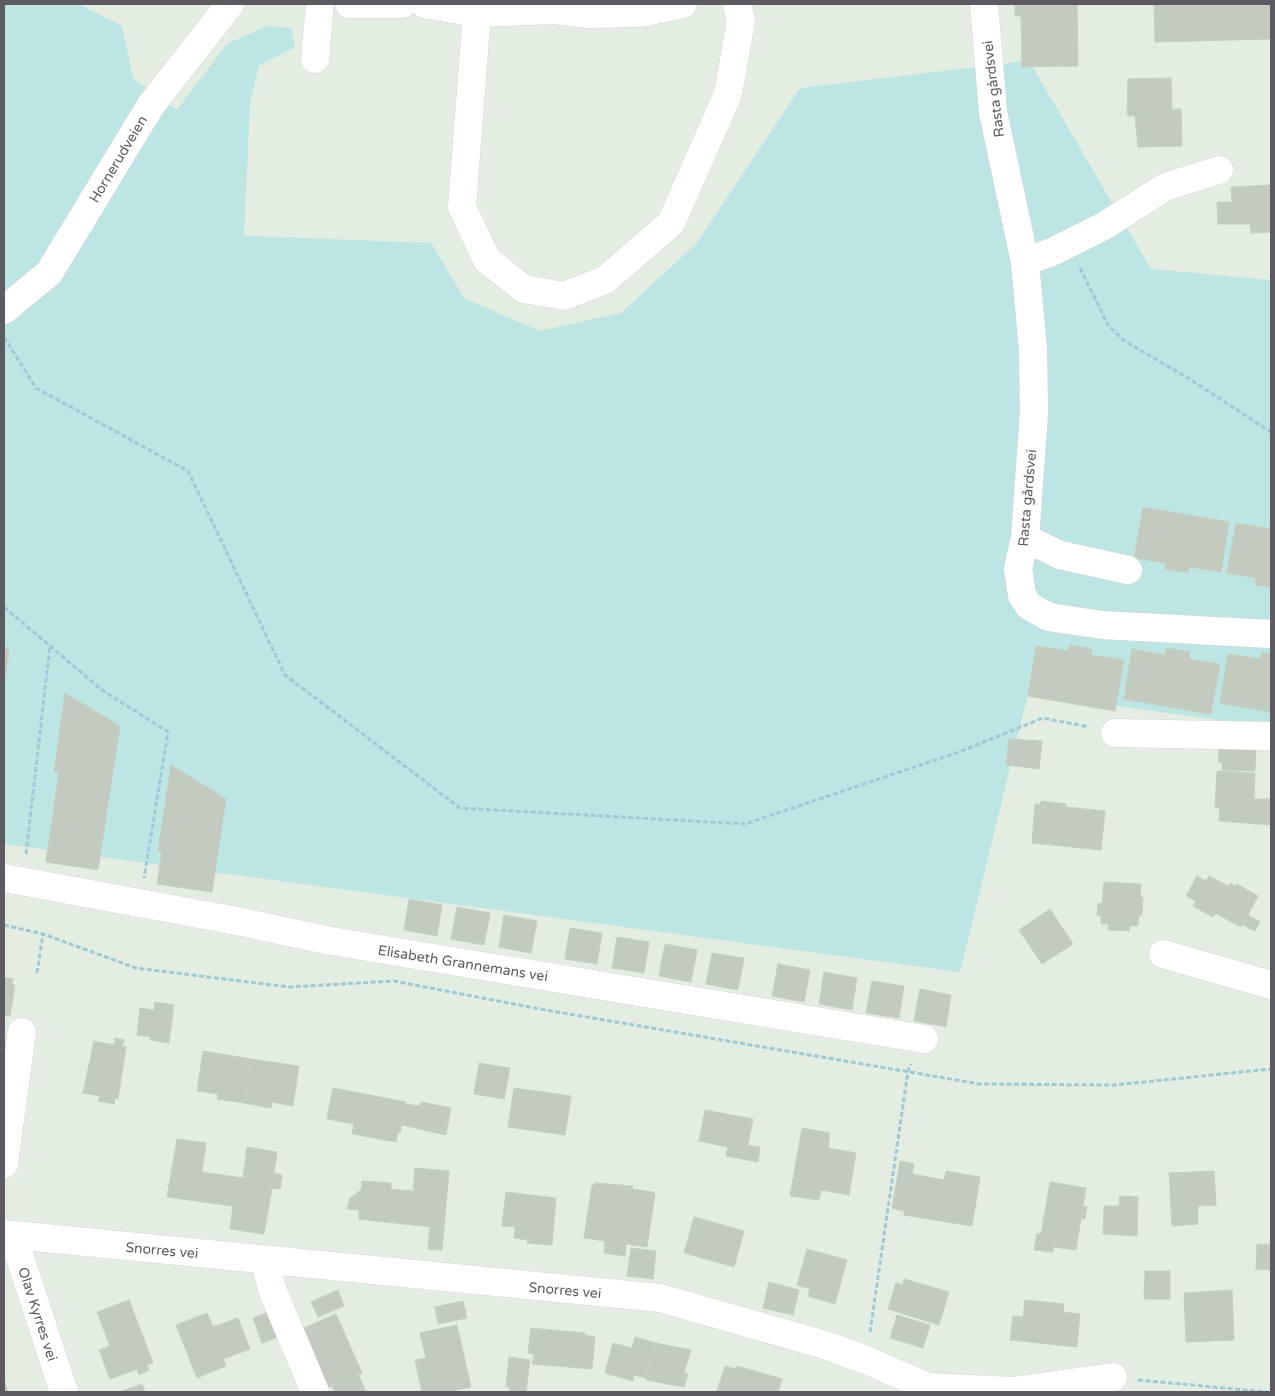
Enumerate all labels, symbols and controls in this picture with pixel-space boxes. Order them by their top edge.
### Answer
street label: Rasta gårdsvei [979,40,1008,138]
street label: Hornerudveien [86,113,151,206]
street label: Rasta gårdsvei [1015,449,1040,547]
street label: Elisabeth Grannemans vei [377,942,549,985]
street label: Snorres vei [125,1239,199,1262]
street label: Olav Kyrres vei [14,1265,61,1363]
street label: Snorres vei [528,1279,602,1302]

